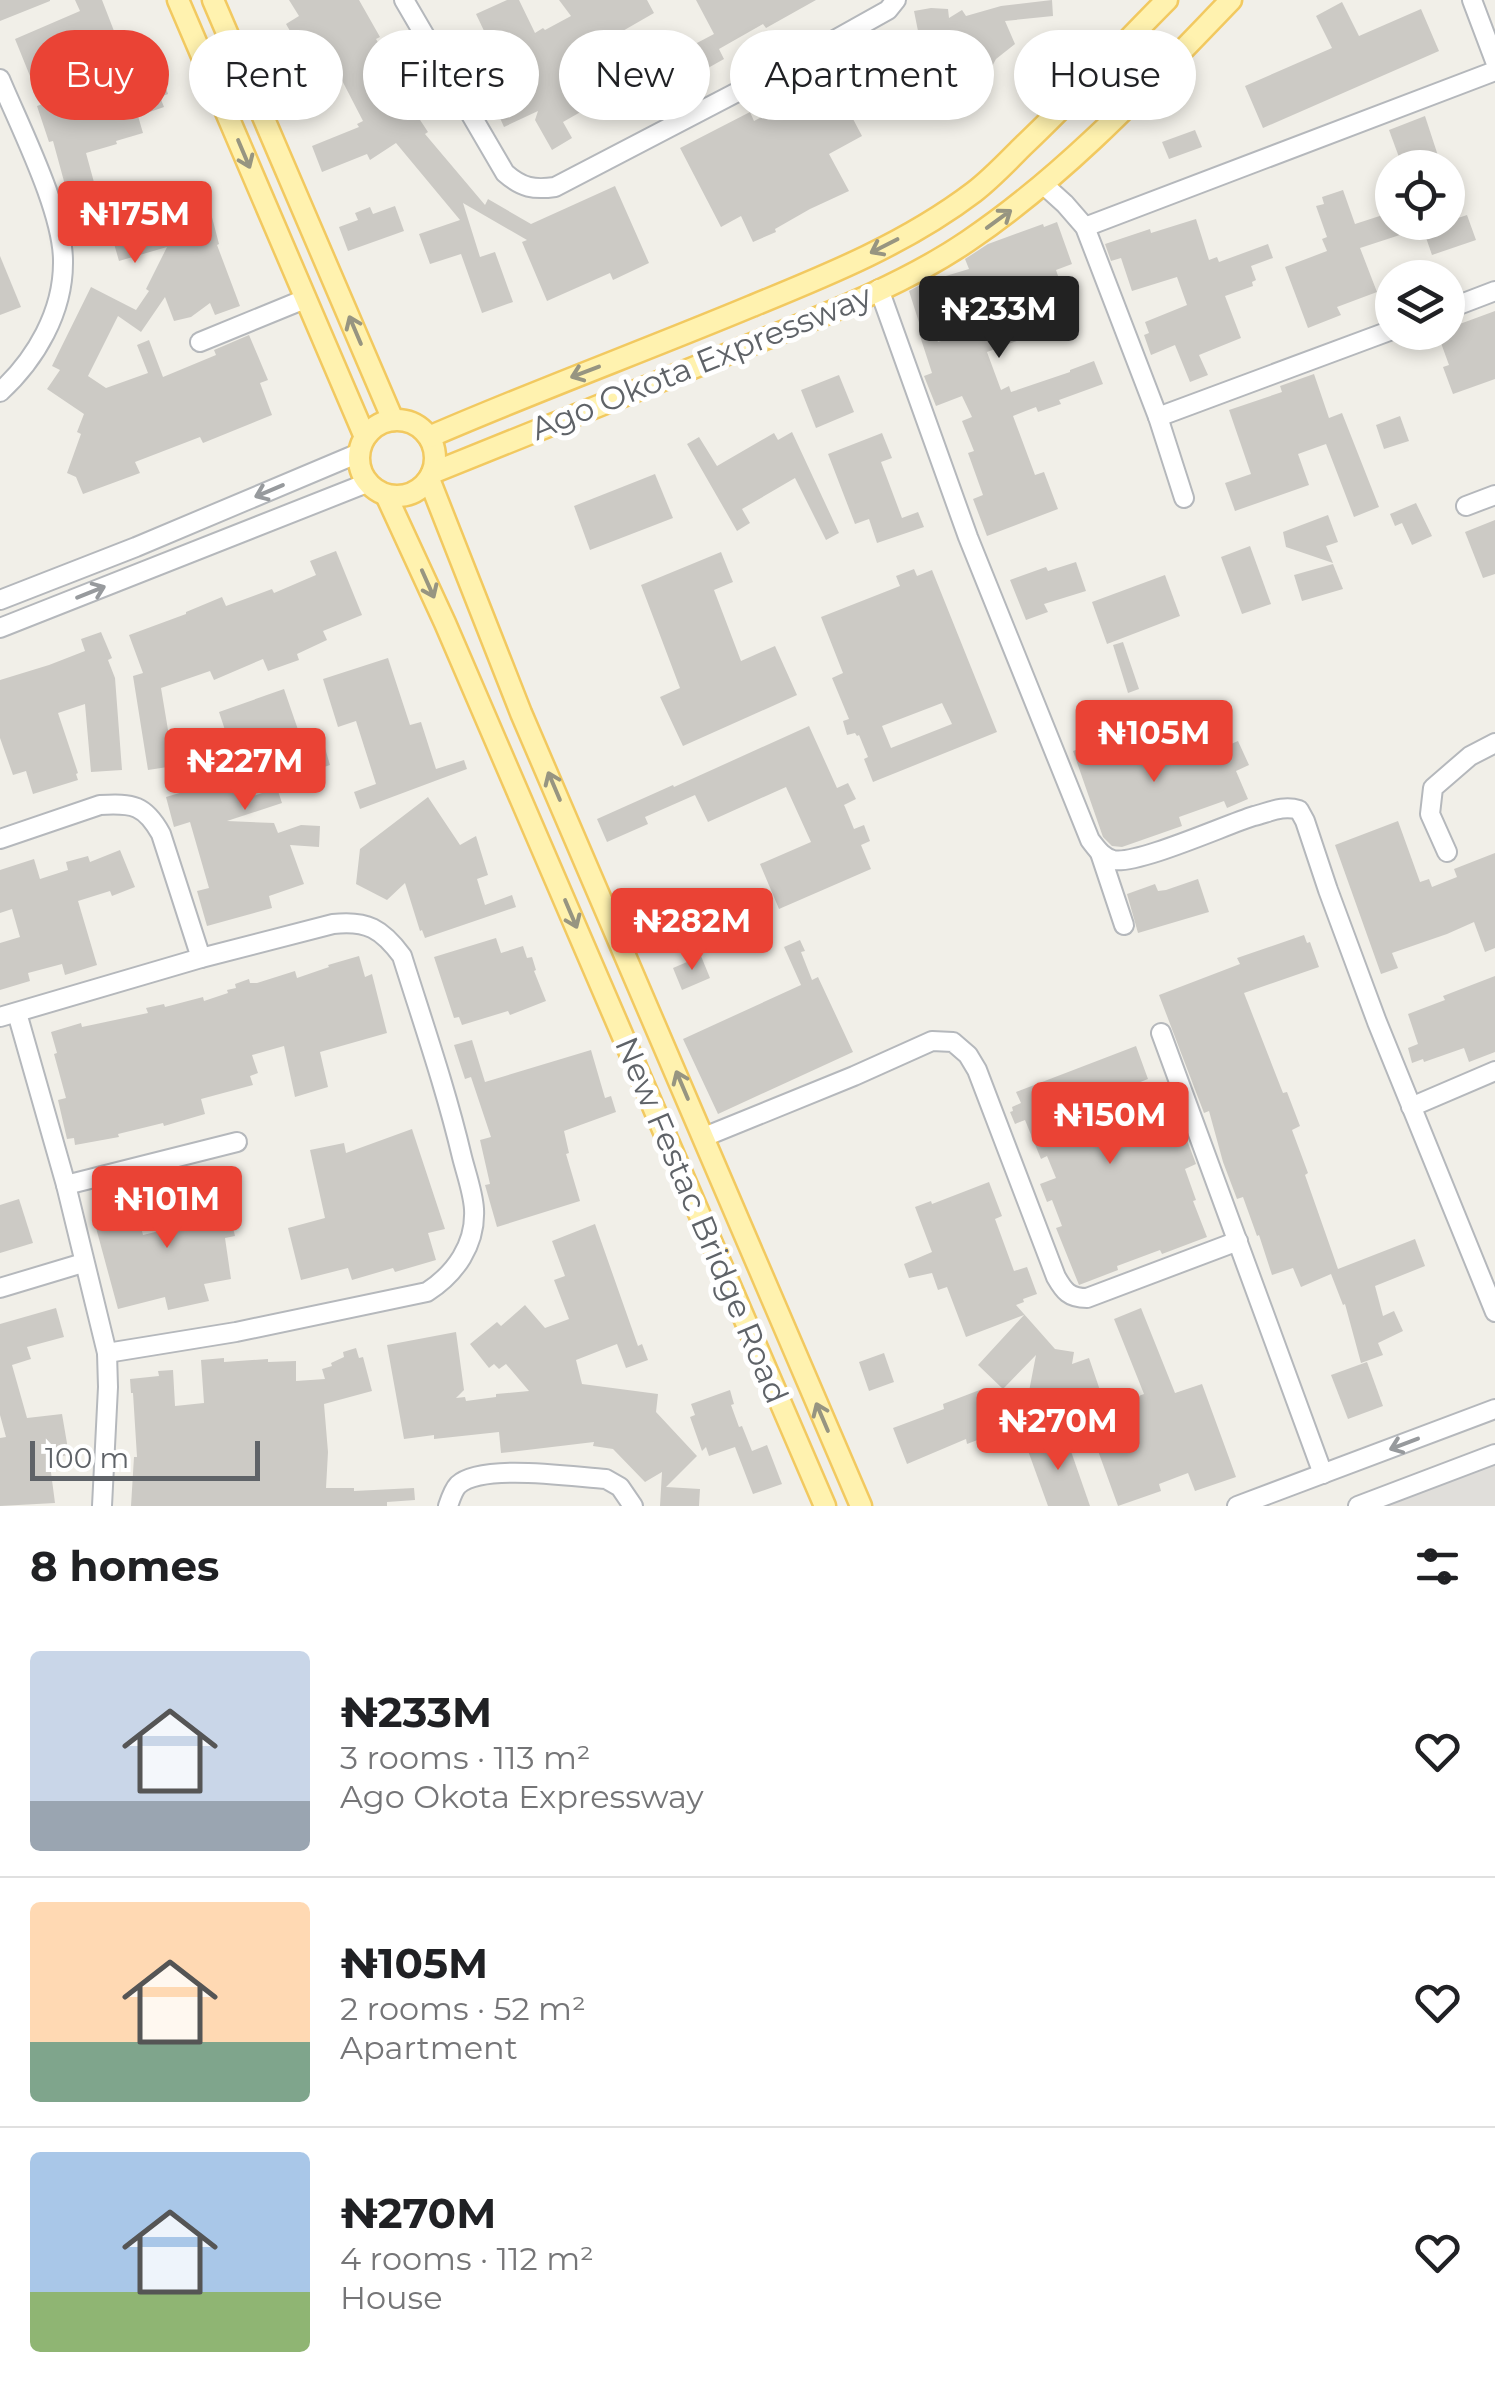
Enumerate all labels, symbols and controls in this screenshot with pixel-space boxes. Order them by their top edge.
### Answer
chip: Buy [30,30,169,120]
chip: Rent [189,30,343,120]
chip: Filters [363,30,539,120]
chip: New [559,30,710,120]
chip: Apartment [730,30,994,120]
chip: House [1014,30,1196,120]
one-way arrow [236,138,254,169]
map controls [1375,150,1465,350]
button: locate [1375,150,1465,240]
pin: ₦175M [65,181,205,266]
text: ₦175M [80,194,190,233]
one-way arrow [985,209,1012,230]
one-way arrow [870,237,900,257]
button: layers [1375,260,1465,350]
street label: Ago Okota Expressway [525,276,877,448]
pin: ₦233M [929,276,1069,361]
text: ₦233M [941,289,1057,328]
one-way arrow [345,315,363,346]
one-way arrow [570,365,601,383]
one-way arrow [254,483,285,501]
one-way arrow [420,568,438,599]
one-way arrow [75,581,105,599]
pin: ₦105M [1084,700,1224,785]
text: ₦105M [1098,713,1210,752]
pin: ₦227M [175,728,315,813]
text: ₦227M [187,741,303,780]
one-way arrow [544,771,562,802]
pin: ₦282M [622,888,762,973]
one-way arrow [563,898,581,929]
text: ₦282M [633,901,751,940]
street label: New Festac Bridge Road [607,1031,797,1409]
one-way arrow [672,1070,690,1101]
pin: ₦150M [1040,1082,1180,1167]
text: ₦150M [1054,1095,1166,1134]
pin: ₦101M [97,1166,237,1251]
text: ₦101M [114,1179,220,1218]
pin: ₦270M [988,1388,1128,1473]
text: ₦270M [998,1401,1118,1440]
one-way arrow [812,1402,830,1433]
scale bar [30,1436,260,1480]
one-way arrow [1389,1436,1419,1454]
text: 100 m [45,1441,129,1475]
icon: filters [1410,1539,1465,1594]
text: 8 homes [30,1540,219,1592]
text: ₦233M [340,1686,492,1738]
icon: home [110,1691,230,1811]
icon: heart [1410,1724,1465,1779]
text: 3 rooms · 113 m² [340,1738,591,1777]
text: Ago Okota Expressway [340,1777,704,1816]
text: ₦105M [340,1937,488,1989]
icon: home [110,1942,230,2062]
icon: heart [1410,1975,1465,2030]
text: 2 rooms · 52 m² [340,1989,586,2028]
text: Apartment [340,2028,518,2067]
text: ₦270M [340,2187,496,2239]
icon: home [110,2192,230,2312]
icon: heart [1410,2225,1465,2280]
text: 4 rooms · 112 m² [340,2239,594,2278]
text: House [340,2278,443,2317]

